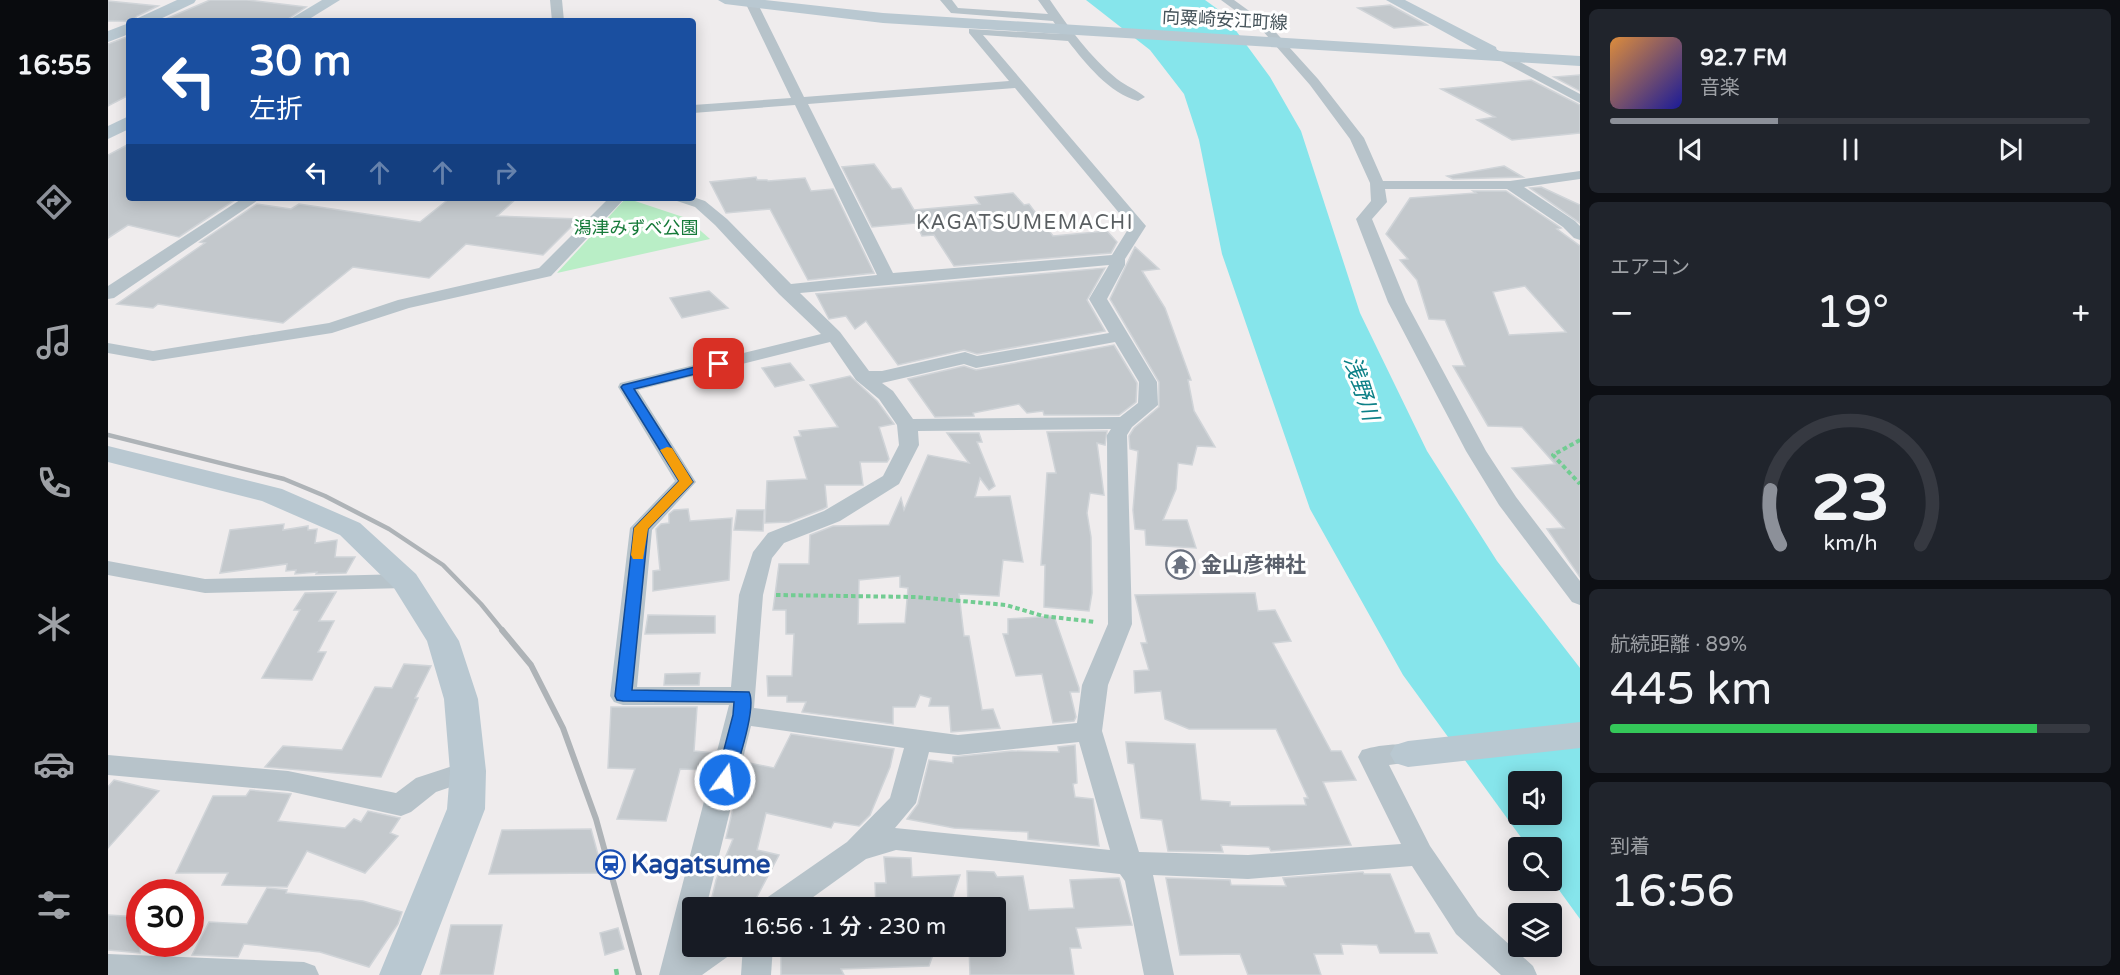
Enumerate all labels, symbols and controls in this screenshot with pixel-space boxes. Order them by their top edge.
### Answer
street label: 向粟崎安江町線 [1162,6,1288,34]
text: 30 m [249,36,351,87]
icon: left [150,42,228,120]
text: 92.7 FM [1700,45,1787,71]
text: 16:55 [17,49,91,82]
text: 音楽 [1700,76,1740,100]
text: 左折 [249,93,303,126]
icon: previous [1674,133,1707,166]
icon: pause [1834,133,1867,166]
icon: next [1994,133,2027,166]
icon: left [300,156,333,189]
icon: ahead [363,156,396,189]
icon: ahead [426,156,459,189]
icon: right [489,156,522,189]
icon: directions [33,181,75,223]
district label: KAGATSUMEMACHI [916,211,1134,235]
park label: 潟津みずべ公園 [573,217,699,239]
text: エアコン [1610,256,1690,280]
text: 19° [1816,286,1889,340]
text: − [1610,294,1634,333]
text: + [2071,294,2090,333]
icon: music [33,321,75,363]
pin [693,338,744,389]
icon: arrive [702,347,735,380]
water label: 浅野川 [1338,353,1384,426]
icon: phone [33,462,75,504]
text: 23 [1811,462,1889,537]
text: km/h [1823,530,1877,556]
temple icon: 金山彦神社 [1164,549,1196,581]
place label: 金山彦神社 [1201,553,1306,578]
icon: climate [33,603,75,645]
text: 航続距離 · 89% [1610,633,1747,657]
text: 445 km [1610,663,1772,717]
icon: car [33,743,75,785]
position arrow [693,748,757,812]
map controls [1508,771,1562,957]
button: sound [1508,771,1562,825]
text: 到着 [1610,835,1650,859]
button: search [1508,837,1562,891]
station icon: Kagatsume [594,848,626,880]
place label: Kagatsume [631,849,771,880]
text: 16:56 [1610,865,1735,919]
speed limit sign: 30 [126,879,204,957]
icon: filters [33,884,75,926]
button: layers [1508,903,1562,957]
text: 16:56 · 1 分 · 230 m [742,914,946,940]

